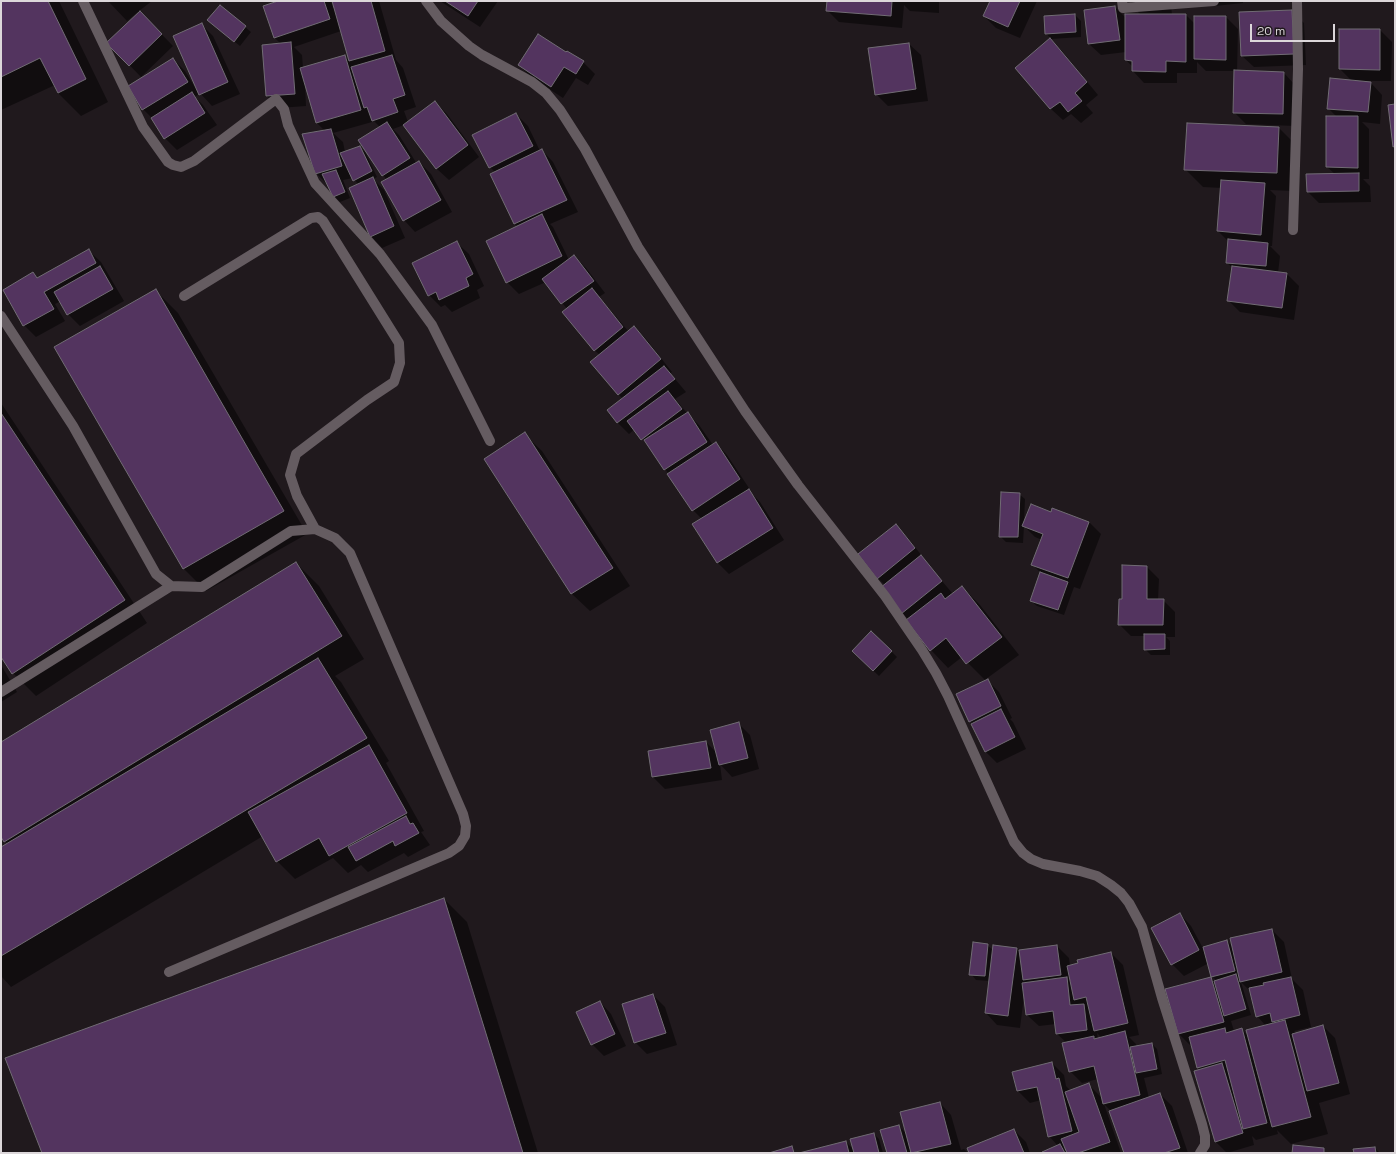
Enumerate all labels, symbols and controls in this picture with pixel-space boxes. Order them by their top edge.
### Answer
scale bar [1252,16,1337,42]
text: 20 m [1257,23,1285,39]

